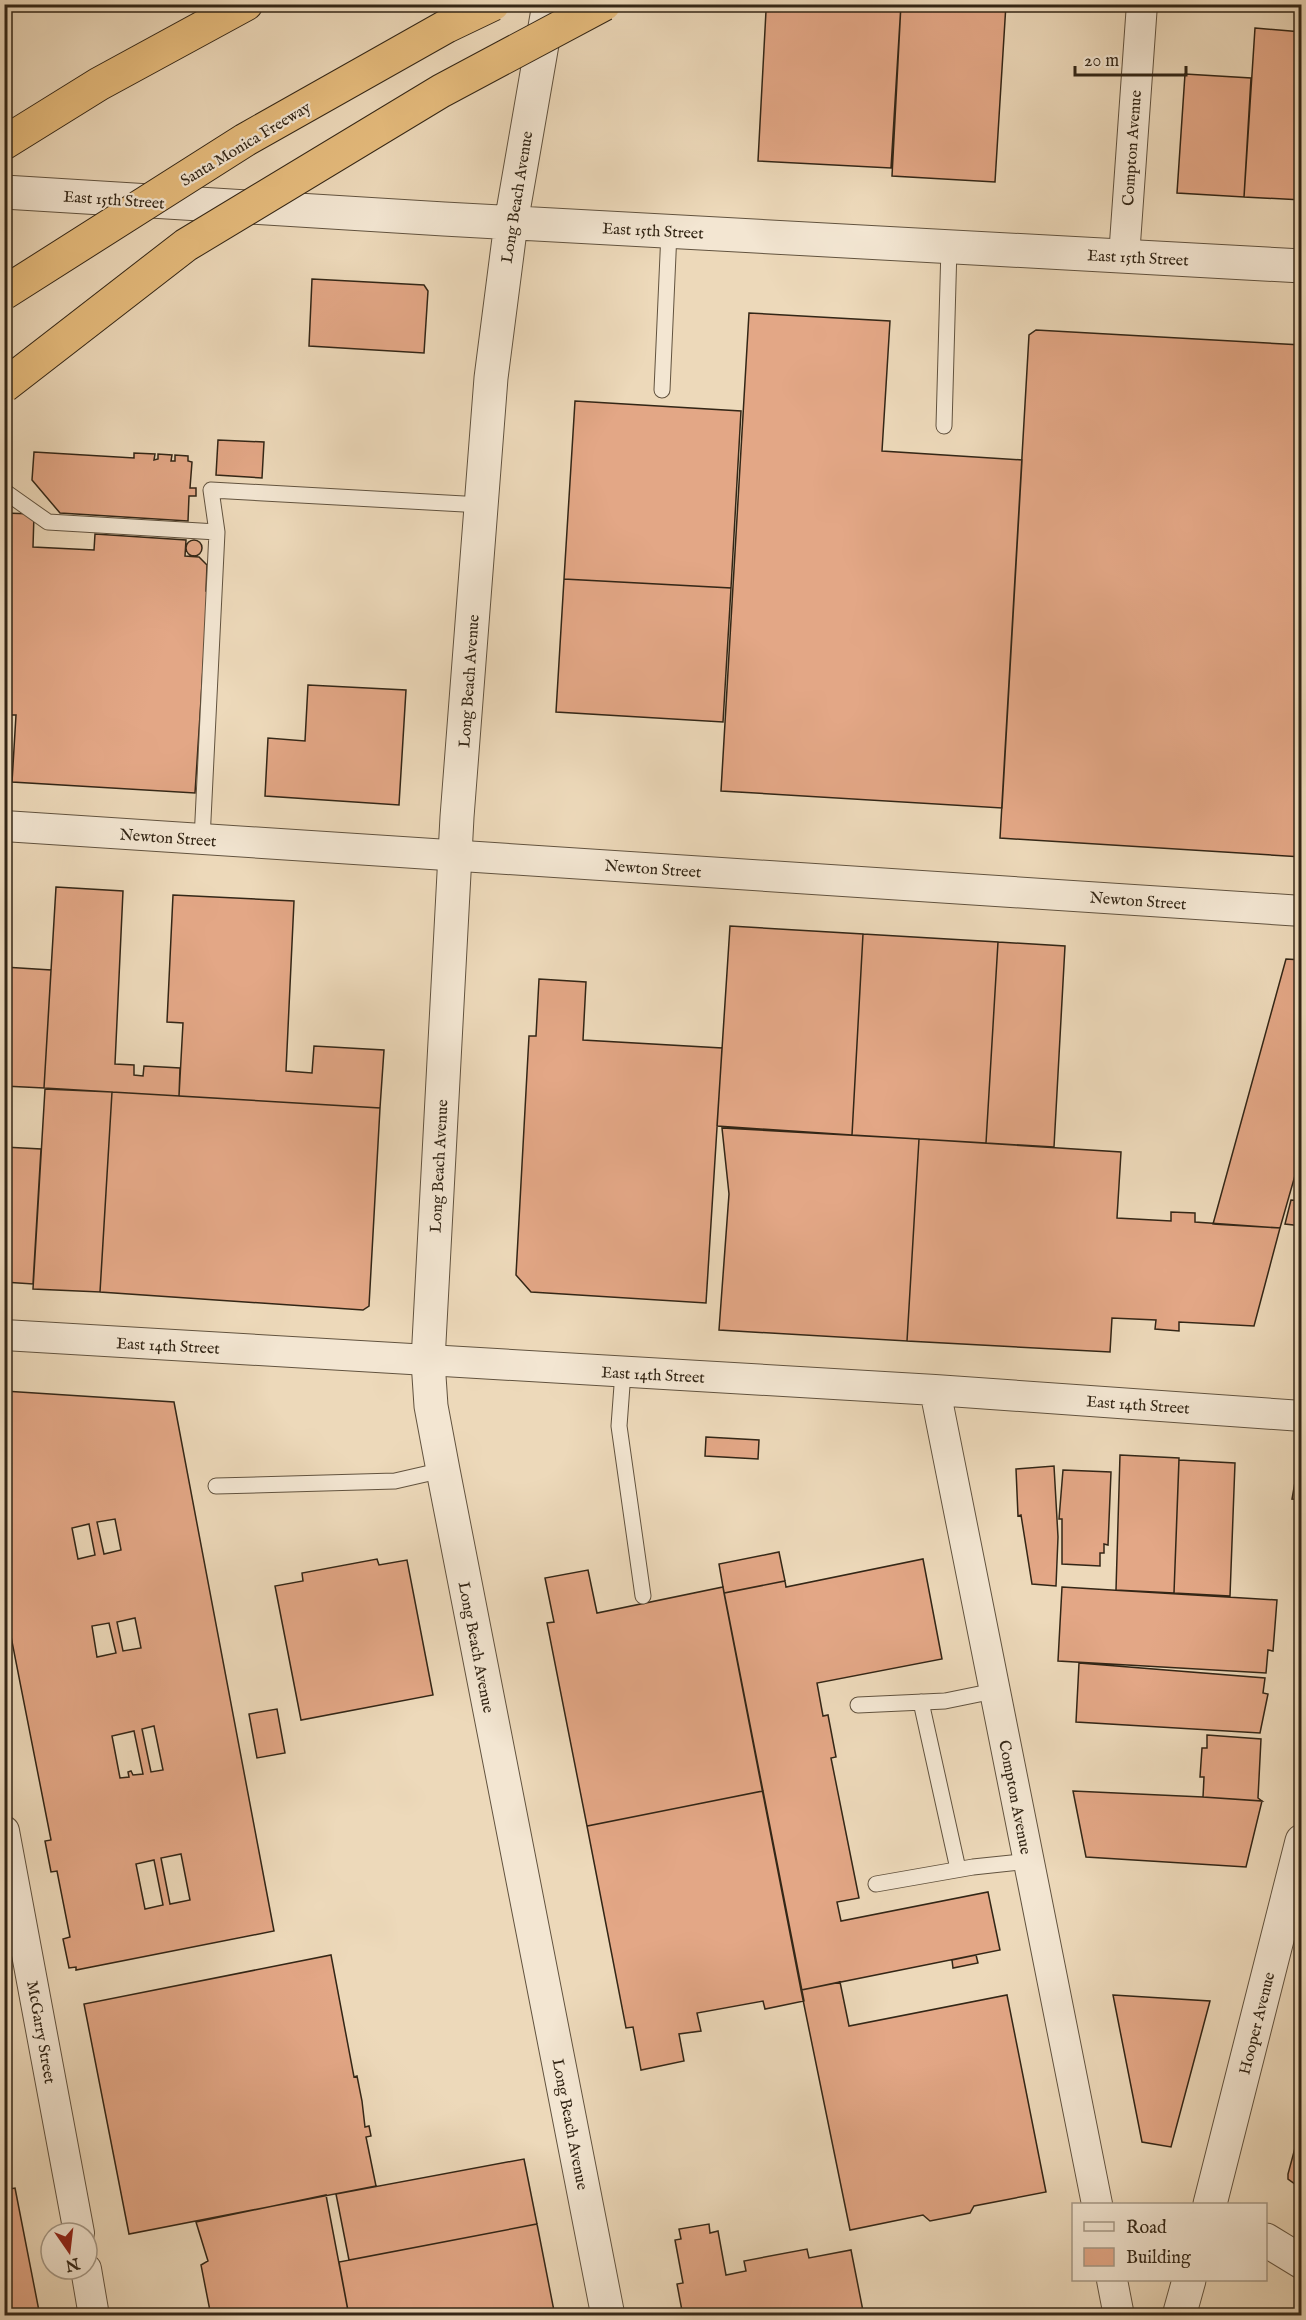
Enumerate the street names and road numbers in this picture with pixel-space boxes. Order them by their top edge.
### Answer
street label: Compton Avenue [1119,90,1147,207]
street label: Santa Monica Freeway [177,98,315,192]
street label: Long Beach Avenue [498,130,538,265]
street label: East 15th Street [62,187,166,215]
street label: East 15th Street [602,219,705,245]
street label: East 15th Street [1087,246,1190,272]
street label: Long Beach Avenue [455,614,485,748]
street label: Newton Street [119,826,217,852]
street label: Newton Street [604,857,702,883]
street label: Newton Street [1089,889,1187,915]
street label: Long Beach Avenue [427,1099,453,1233]
street label: East 14th Street [116,1334,221,1360]
street label: East 14th Street [601,1363,706,1389]
street label: East 14th Street [1085,1392,1191,1420]
street label: Long Beach Avenue [452,1580,498,1715]
street label: Compton Avenue [993,1739,1035,1856]
street label: Hooper Avenue [1236,1970,1280,2077]
street label: McGarry Street [21,1979,59,2086]
street label: Long Beach Avenue [546,2057,592,2192]

